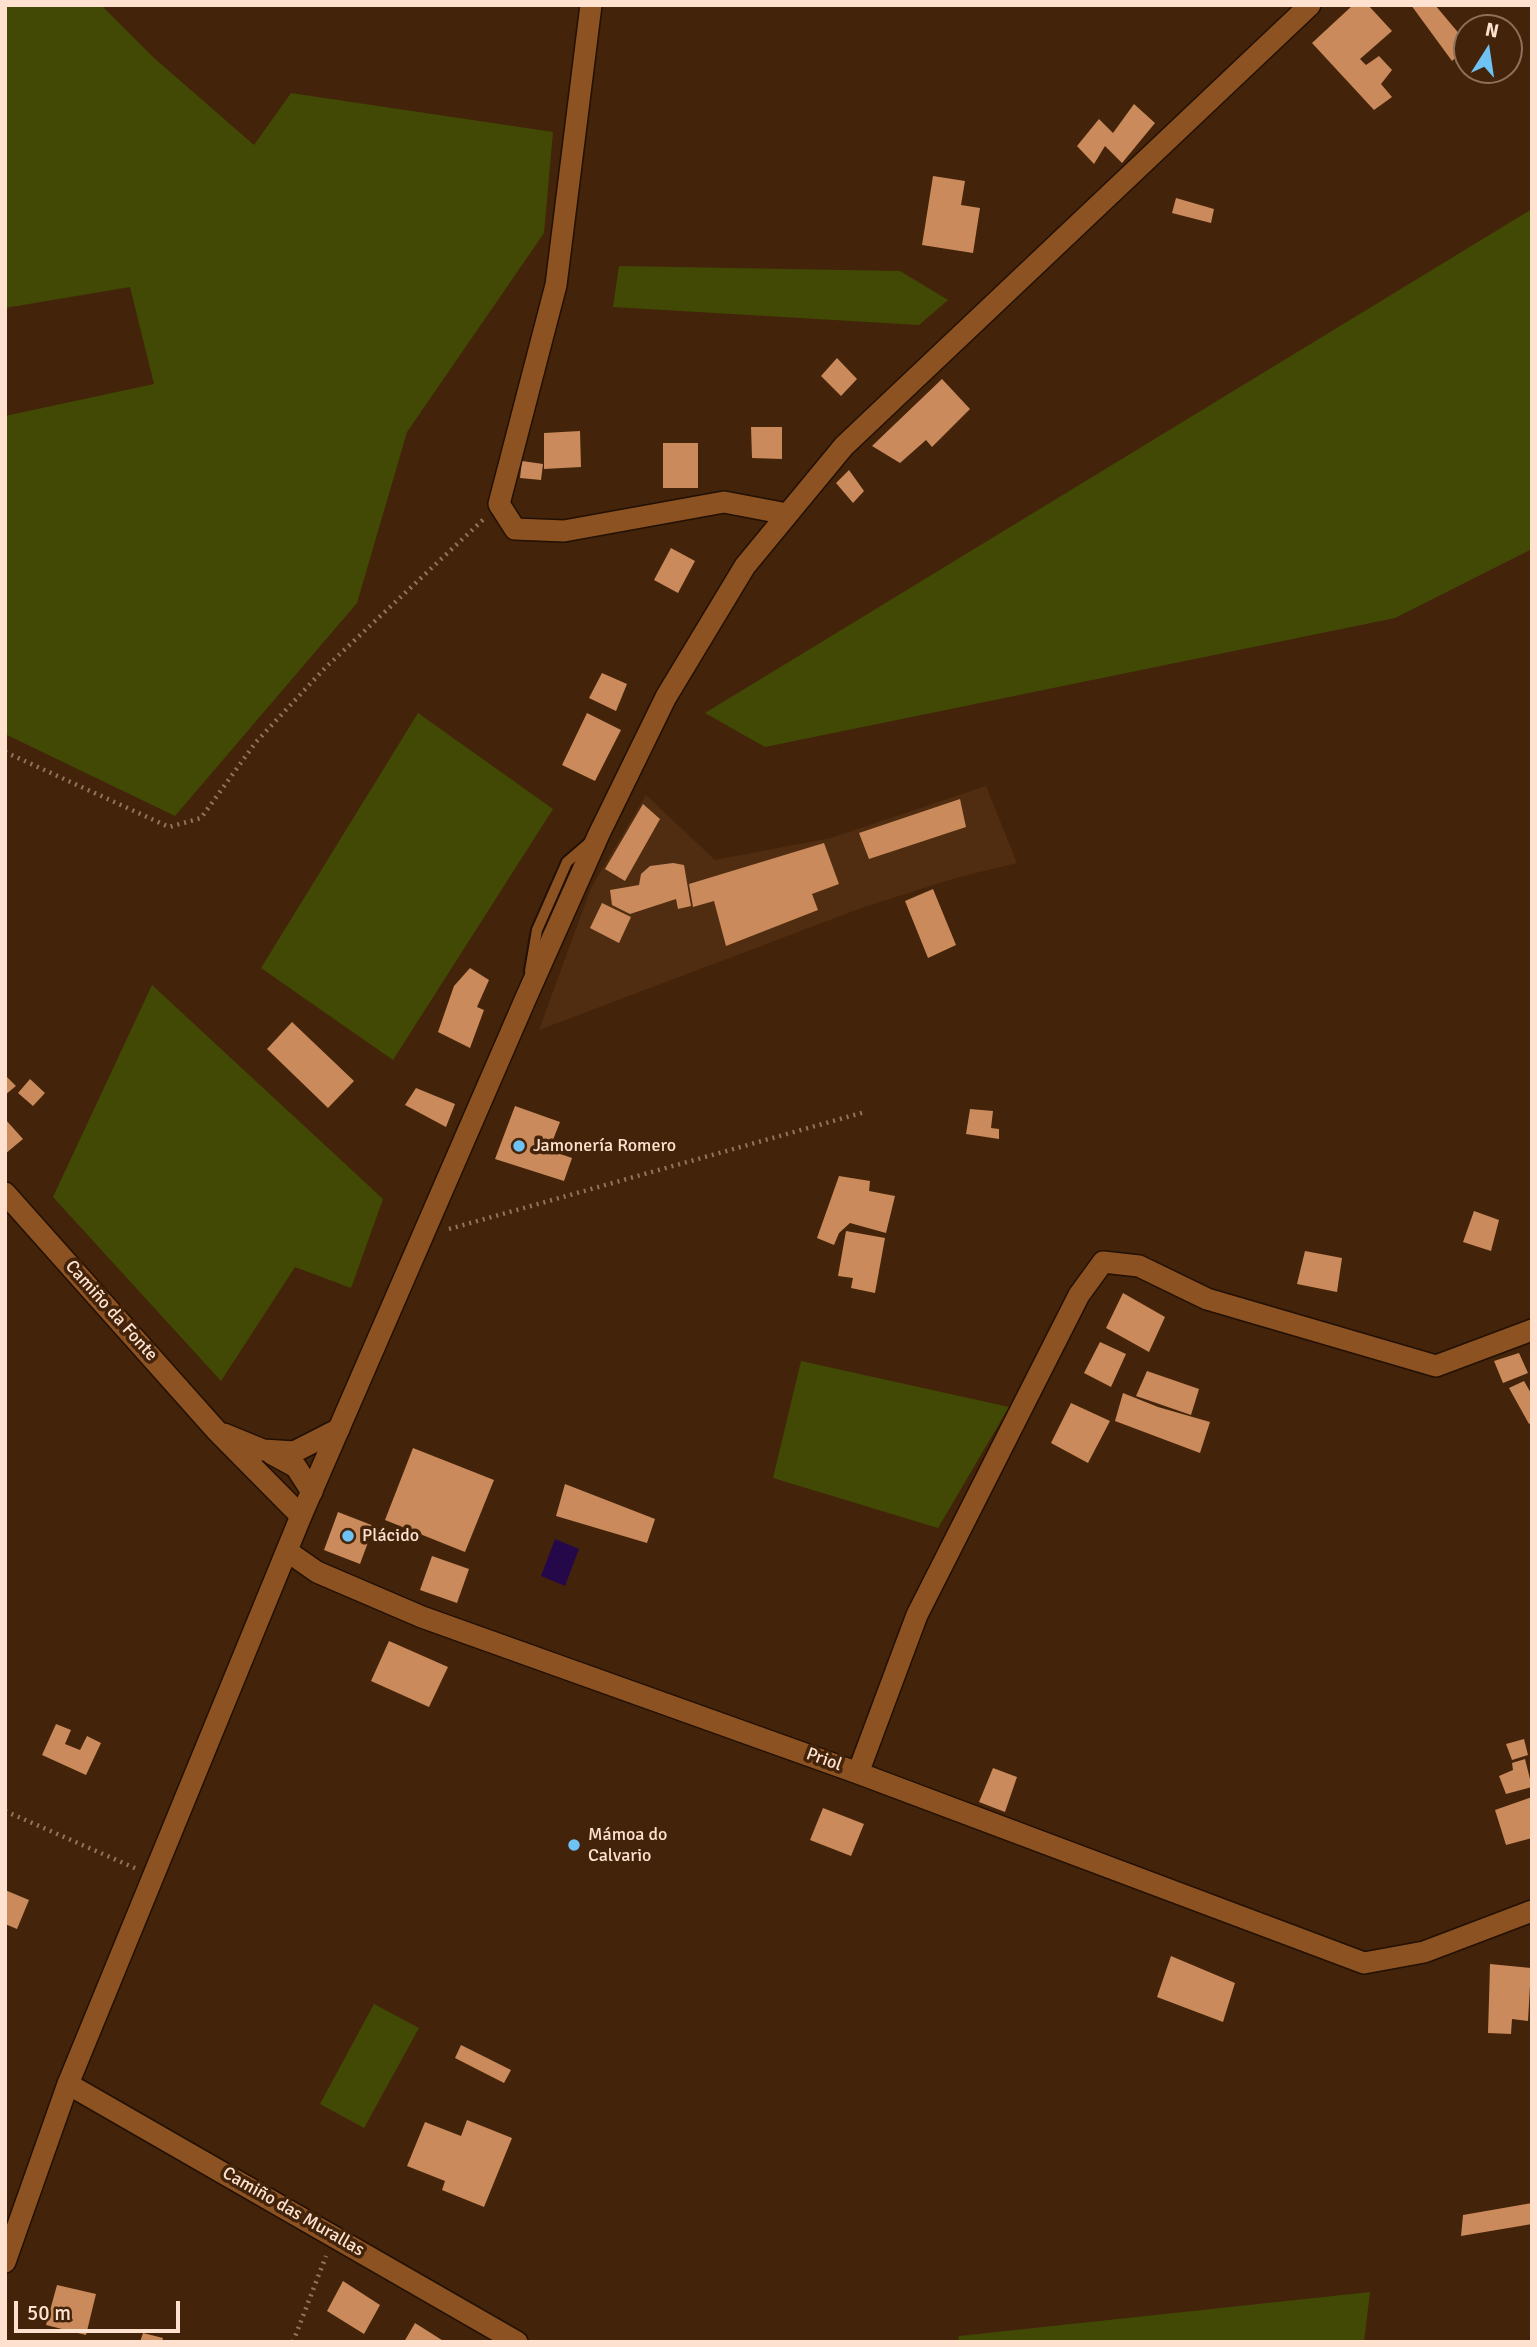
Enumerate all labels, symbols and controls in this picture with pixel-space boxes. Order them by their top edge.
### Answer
north arrow [1453,14,1523,84]
text: N [1483,17,1501,44]
place label: Jamonería Romero [533,1135,676,1157]
marker: Jamonería Romero [511,1138,527,1154]
street label: Camiño da Fonte [60,1256,162,1366]
place label: Plácido [362,1525,419,1547]
marker: Plácido [340,1528,356,1544]
street label: Priol [803,1744,845,1776]
place label: Mámoa do Calvario [588,1824,667,1867]
marker: Mámoa do Calvario [566,1837,582,1853]
street label: Camiño das Murallas [218,2163,368,2261]
scale bar [18,2288,184,2332]
text: 50 m [27,2300,71,2326]

